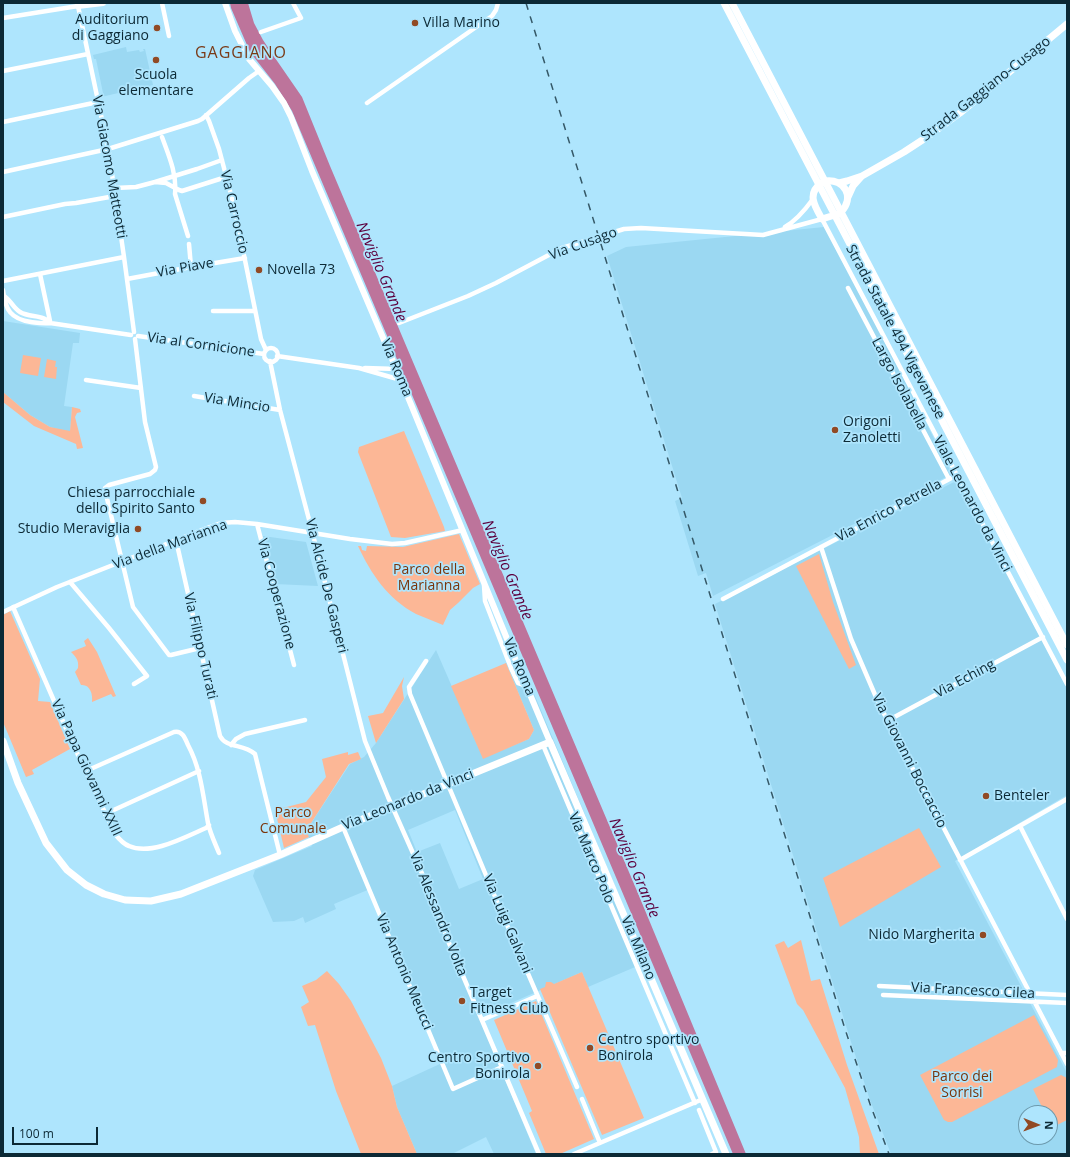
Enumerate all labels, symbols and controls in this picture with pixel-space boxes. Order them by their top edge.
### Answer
place label: Auditorium di Gaggiano [72,12,149,44]
place label: Villa Marino [423,15,500,31]
marker: Villa Marino [410,18,420,28]
marker: Auditorium di Gaggiano [152,23,162,33]
street label: Strada Gaggiano-Cusago [918,33,1054,145]
district label: GAGGIANO [195,43,287,63]
marker: Scuola elementare [151,55,161,65]
place label: Scuola elementare [118,67,194,100]
street label: Via Giacomo Matteotti [88,94,130,240]
street label: Via Carroccio [216,169,252,255]
water label: Naviglio Grande [352,219,410,325]
street label: Via Cusago [547,224,619,264]
street label: Strada Statale 494 Vigevanese [842,242,948,422]
street label: Via Piave [155,255,215,281]
place label: Novella 73 [267,262,335,278]
marker: Novella 73 [254,265,264,275]
street label: Via al Cornicione [146,329,256,361]
street label: Largo Isolabella [868,335,930,433]
street label: Via Roma [376,337,416,399]
street label: Via Mincio [203,389,271,417]
place label: Origoni Zanoletti [843,414,901,446]
marker: Origoni Zanoletti [830,425,840,435]
street label: Viale Leonardo da Vinci [929,433,1015,575]
street label: Via Enrico Petrella [833,476,945,546]
place label: Chiesa parrocchiale dello Spirito Santo [67,485,195,518]
marker: Chiesa parrocchiale dello Spirito Santo [198,496,208,506]
street label: Via della Marianna [110,516,230,574]
street label: Via Alcide De Gasperi [301,517,351,655]
water label: Naviglio Grande [478,517,536,623]
place label: Studio Meraviglia [18,521,130,537]
marker: Studio Meraviglia [133,524,143,534]
street label: Via Cooperazione [253,537,299,651]
park label: Parco della Marianna [393,562,465,594]
street label: Via Filippo Turati [180,591,220,701]
street label: Via Roma [499,636,539,698]
street label: Via Eching [932,656,998,702]
street label: Via Giovanni Boccaccio [868,691,950,831]
street label: Via Papa Giovanni XXIII [47,697,125,839]
street label: Via Leonardo da Vinci [340,766,476,834]
place label: Benteler [994,788,1049,804]
marker: Benteler [981,791,991,801]
park label: Parco Comunale [260,805,326,838]
street label: Via Marco Polo [564,810,618,906]
water label: Naviglio Grande [605,815,663,921]
street label: Via Alessandro Volta [405,849,471,979]
street label: Via Luigi Galvani [479,872,535,976]
street label: Via Antonio Meucci [372,912,436,1032]
street label: Via Milano [617,914,659,982]
place label: Nido Margherita [868,927,975,943]
marker: Nido Margherita [978,930,988,940]
street label: Via Francesco Cilea [911,979,1035,1003]
place label: Target Fitness Club [470,985,549,1018]
marker: Target Fitness Club [457,996,467,1006]
place label: Centro sportivo Bonirola [598,1032,699,1064]
marker: Centro sportivo Bonirola [585,1043,595,1053]
place label: Centro Sportivo Bonirola [428,1050,530,1082]
marker: Centro Sportivo Bonirola [533,1061,543,1071]
park label: Parco dei Sorrisi [932,1069,992,1102]
north arrow [1018,1105,1058,1145]
scale bar [14,1119,100,1145]
text: N [1042,1121,1057,1130]
text: 100 m [19,1125,54,1142]

